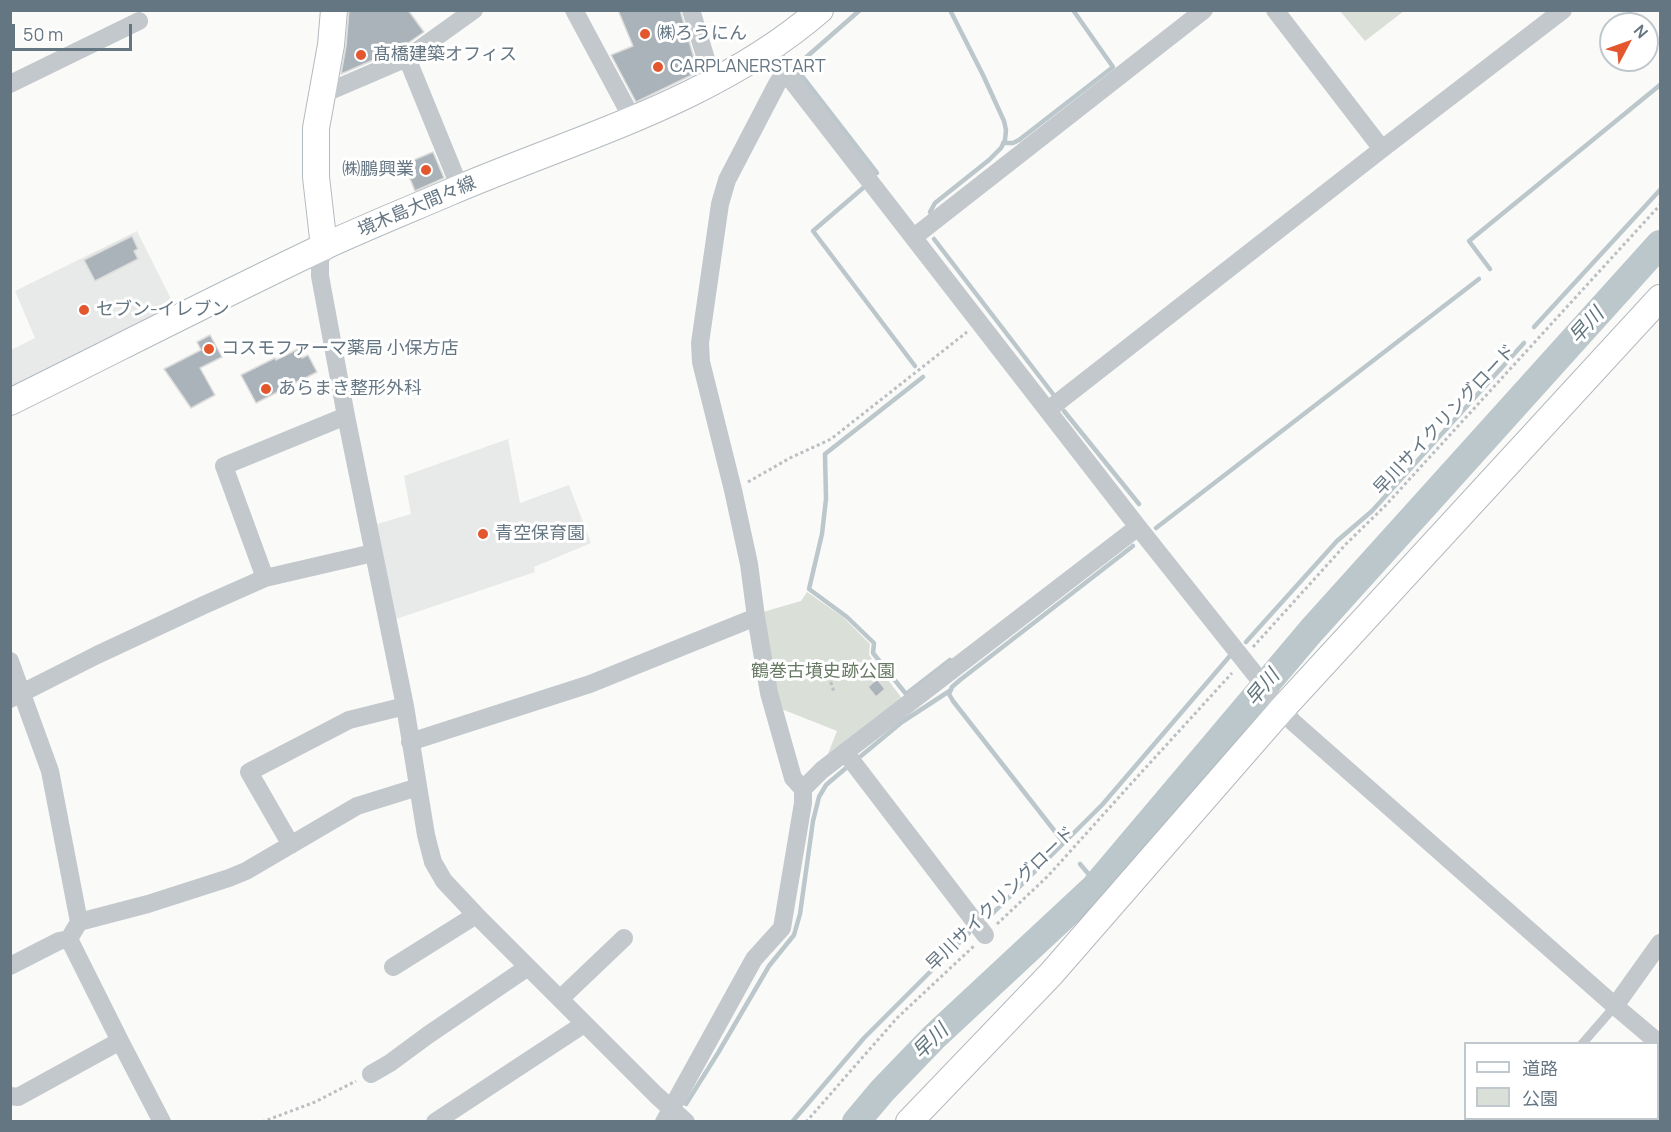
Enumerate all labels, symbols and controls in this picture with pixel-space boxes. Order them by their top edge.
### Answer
scale bar [15,12,135,50]
north arrow [1599,12,1659,72]
text: N [1629,20,1653,43]
text: 50 m [23,22,63,46]
place label: ㈱ろうにん [657,23,747,45]
marker: ㈱ろうにん [638,27,652,41]
place label: 髙橋建築オフィス [373,44,517,66]
marker: 髙橋建築オフィス [354,48,368,62]
place label: CARPLANERSTART [670,56,826,78]
marker: CARPLANERSTART [651,60,665,74]
place label: ㈱鵬興業 [342,159,414,181]
marker: ㈱鵬興業 [419,163,433,177]
street label: 境木島大間々線 [355,172,479,242]
place label: セブン-イレブン [96,299,230,321]
marker: セブン-イレブン [77,303,91,317]
water label: 早川 [1565,303,1609,349]
place label: コスモファーマ薬局 小保方店 [221,338,459,360]
street label: 早川サイクリングロード [1370,340,1520,500]
marker: コスモファーマ薬局 小保方店 [202,342,216,356]
place label: あらまき整形外科 [278,378,422,400]
marker: あらまき整形外科 [259,382,273,396]
place label: 青空保育園 [495,523,585,545]
marker: 青空保育園 [476,527,490,541]
park label: 鶴巻古墳史跡公園 [751,661,895,683]
water label: 早川 [1241,665,1285,711]
street label: 早川サイクリングロード [922,822,1080,976]
water label: 早川 [908,1019,954,1065]
legend [1464,1042,1659,1120]
text: 道路 [1522,1056,1558,1080]
text: 公園 [1522,1086,1558,1110]

